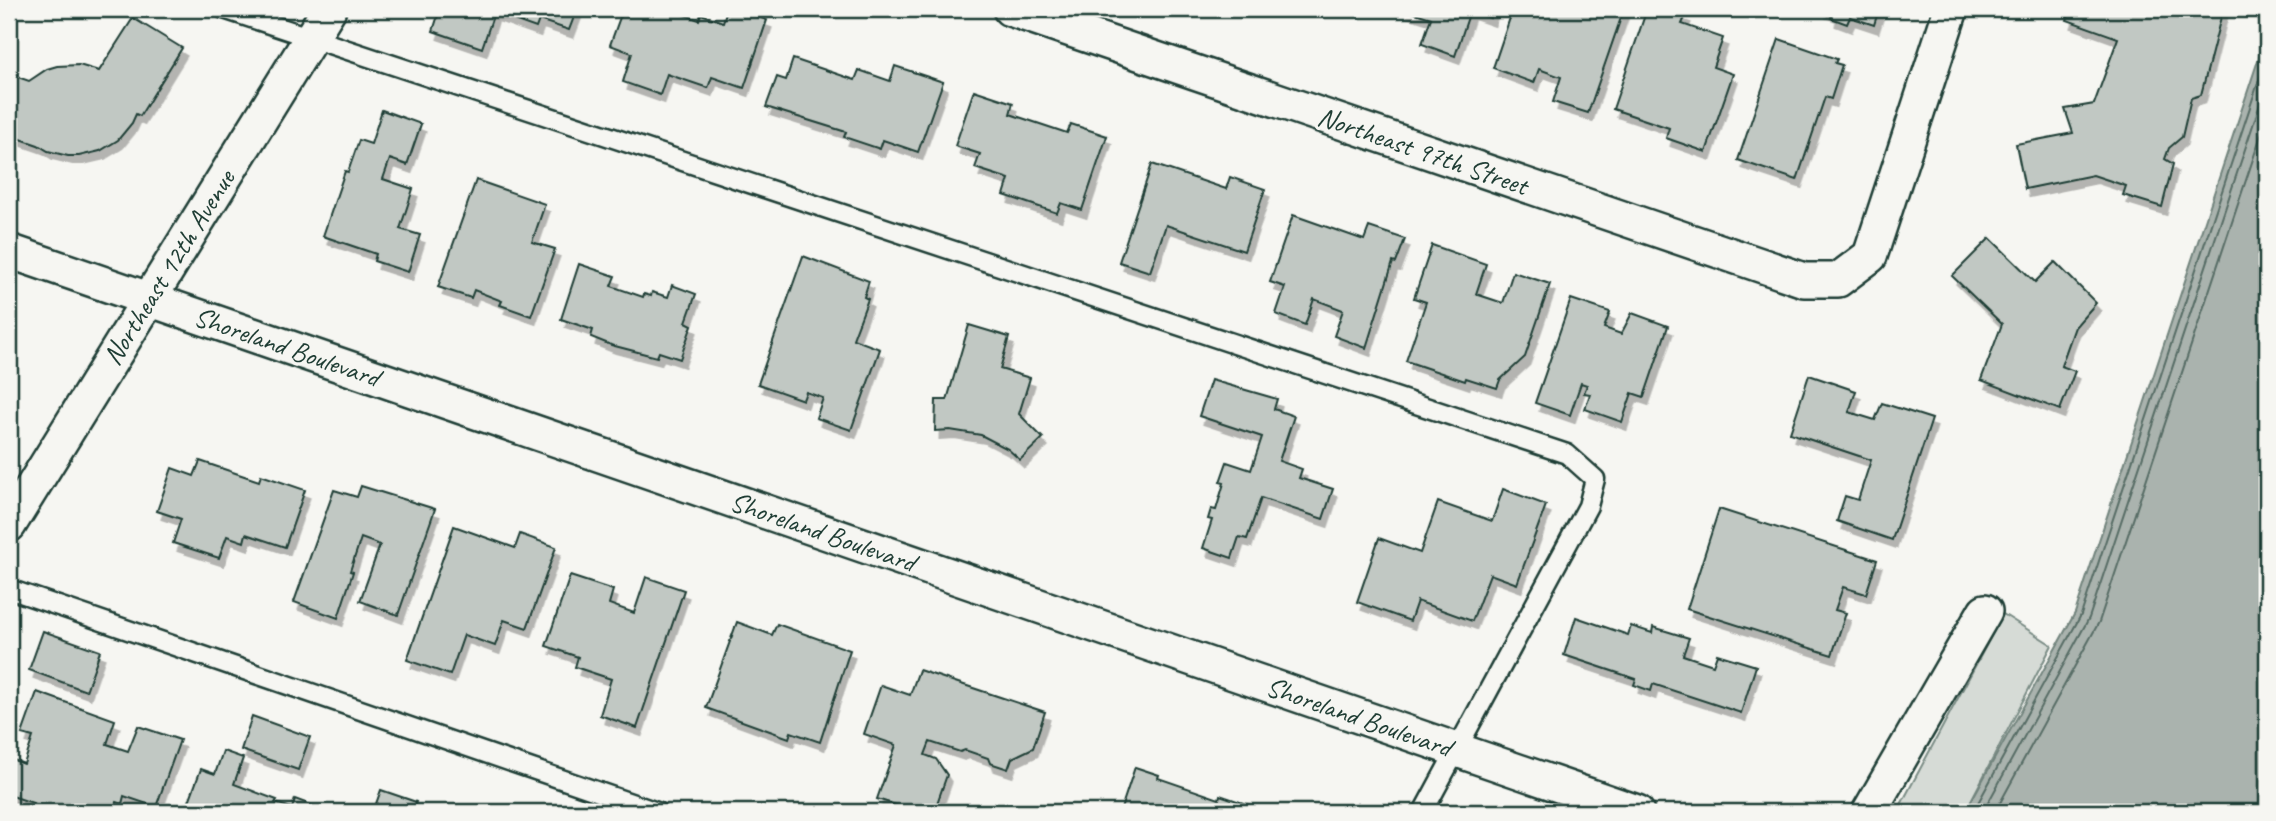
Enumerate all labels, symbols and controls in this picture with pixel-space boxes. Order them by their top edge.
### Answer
street label: Northeast 97th Street [1313,98,1535,204]
street label: Northeast 12th Avenue [94,162,243,371]
street label: Shoreland Boulevard [190,298,388,396]
street label: Shoreland Boulevard [726,483,924,581]
street label: Shoreland Boulevard [1262,668,1460,766]

